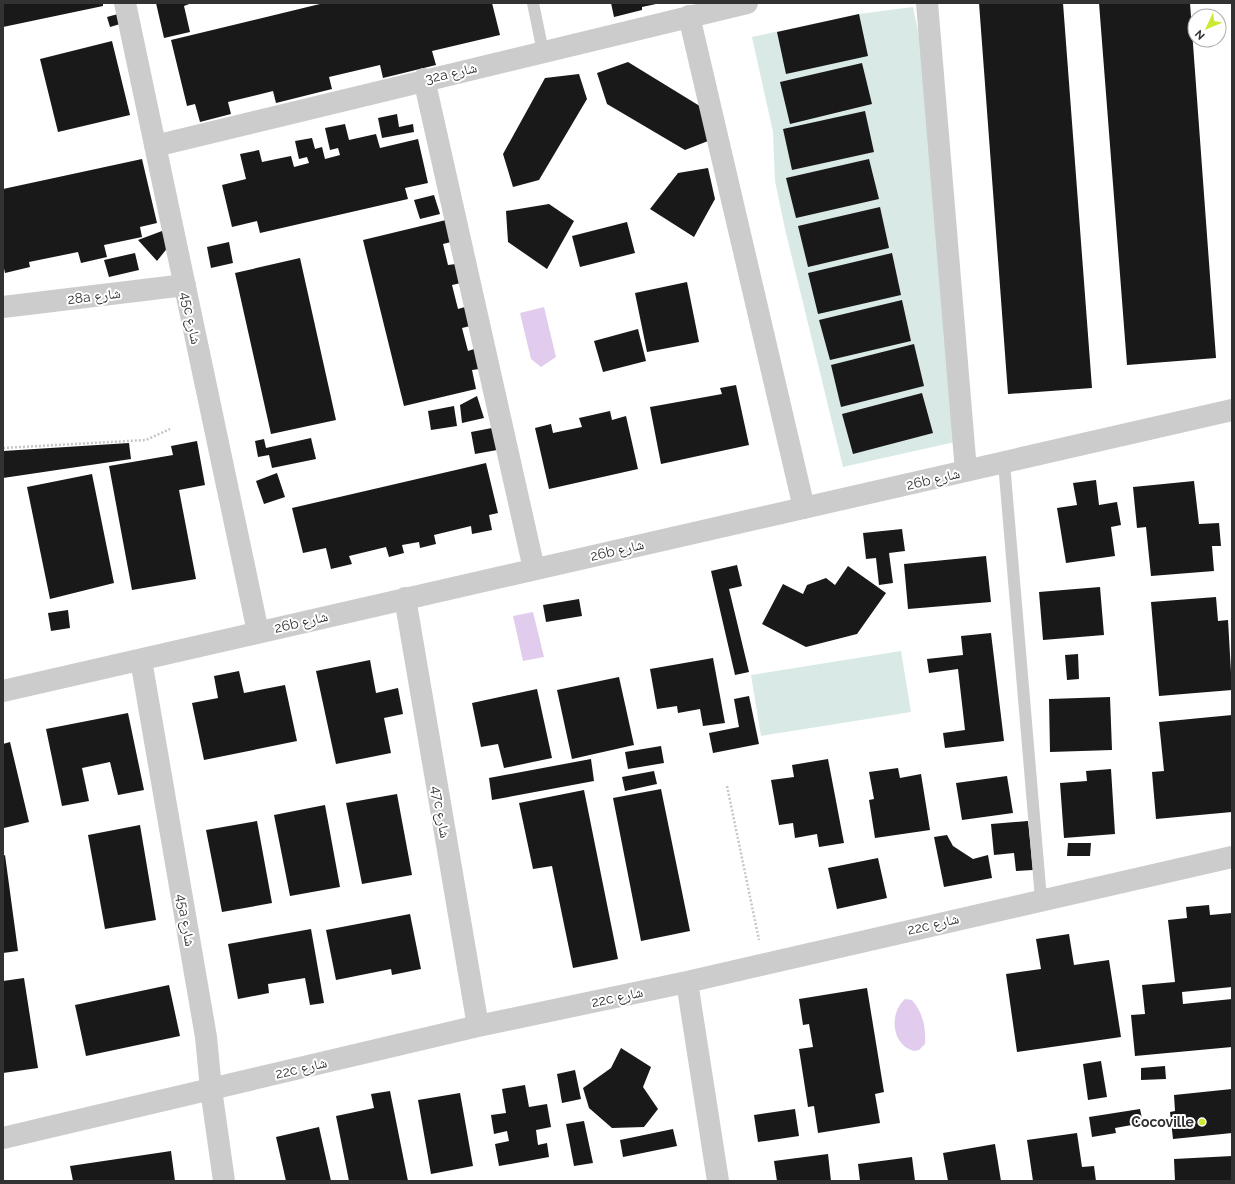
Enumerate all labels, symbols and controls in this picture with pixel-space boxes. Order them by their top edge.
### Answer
north arrow [1187,8,1227,48]
text: N [1193,27,1208,42]
street label: 32a شارع [424,59,479,89]
street label: 28a شارع [67,285,122,309]
street label: 45c شارع [176,290,204,346]
street label: 26b شارع [905,465,962,495]
street label: 26b شارع [589,536,646,566]
street label: 26b شارع [273,608,330,638]
street label: 47c شارع [427,785,453,840]
street label: 45a شارع [172,892,198,948]
street label: 22c شارع [906,910,961,940]
street label: 22c شارع [590,984,645,1012]
street label: 22c شارع [274,1054,329,1084]
place label: Cocoville [1131,1114,1195,1130]
marker: Cocoville [1197,1117,1207,1127]

